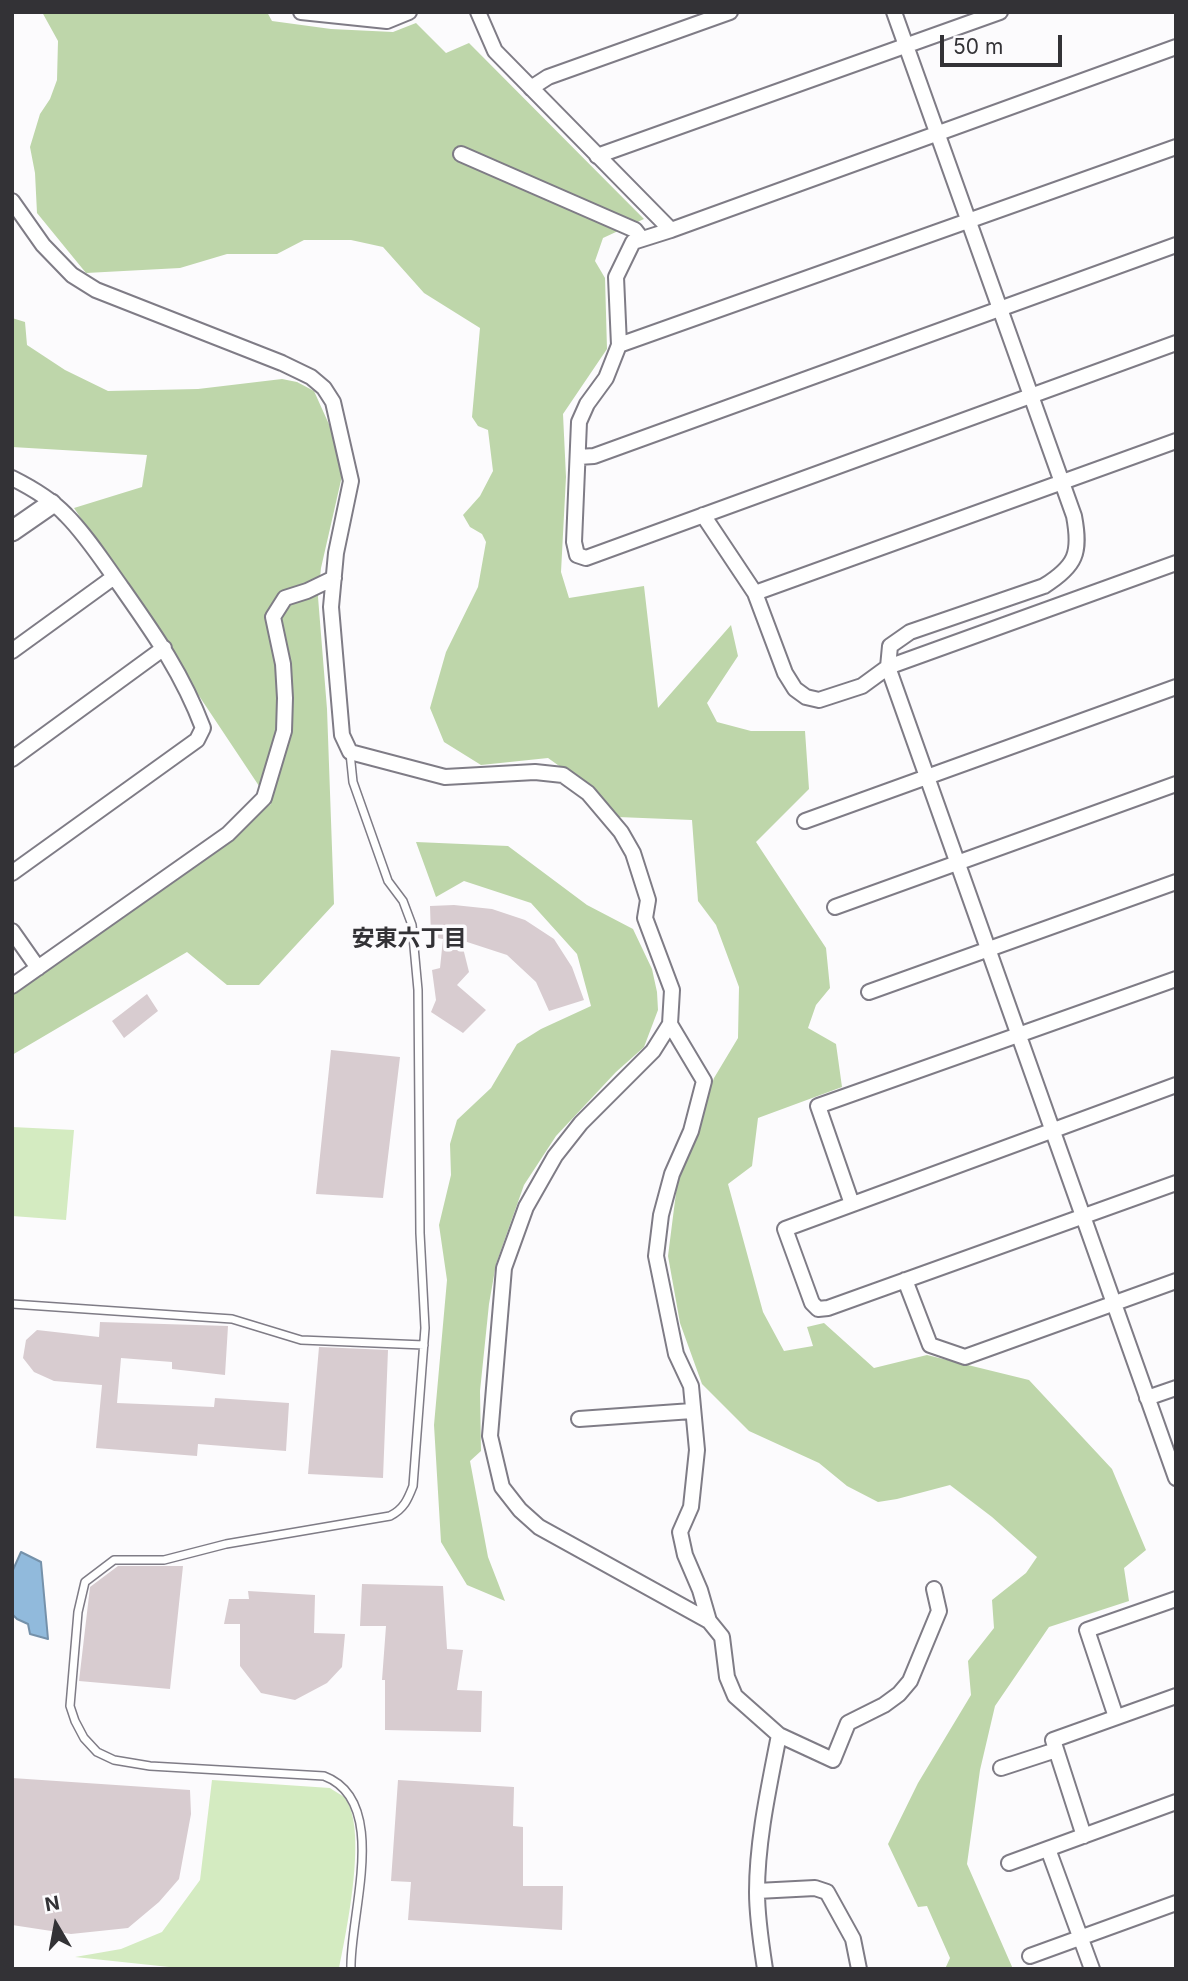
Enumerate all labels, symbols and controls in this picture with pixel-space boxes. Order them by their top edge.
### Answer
scale bar [943,21,1066,65]
text: 50 m [953,34,1003,59]
district label: 安東六丁目 [352,925,466,953]
north arrow [21,1890,91,1960]
text: N [43,1891,61,1916]

